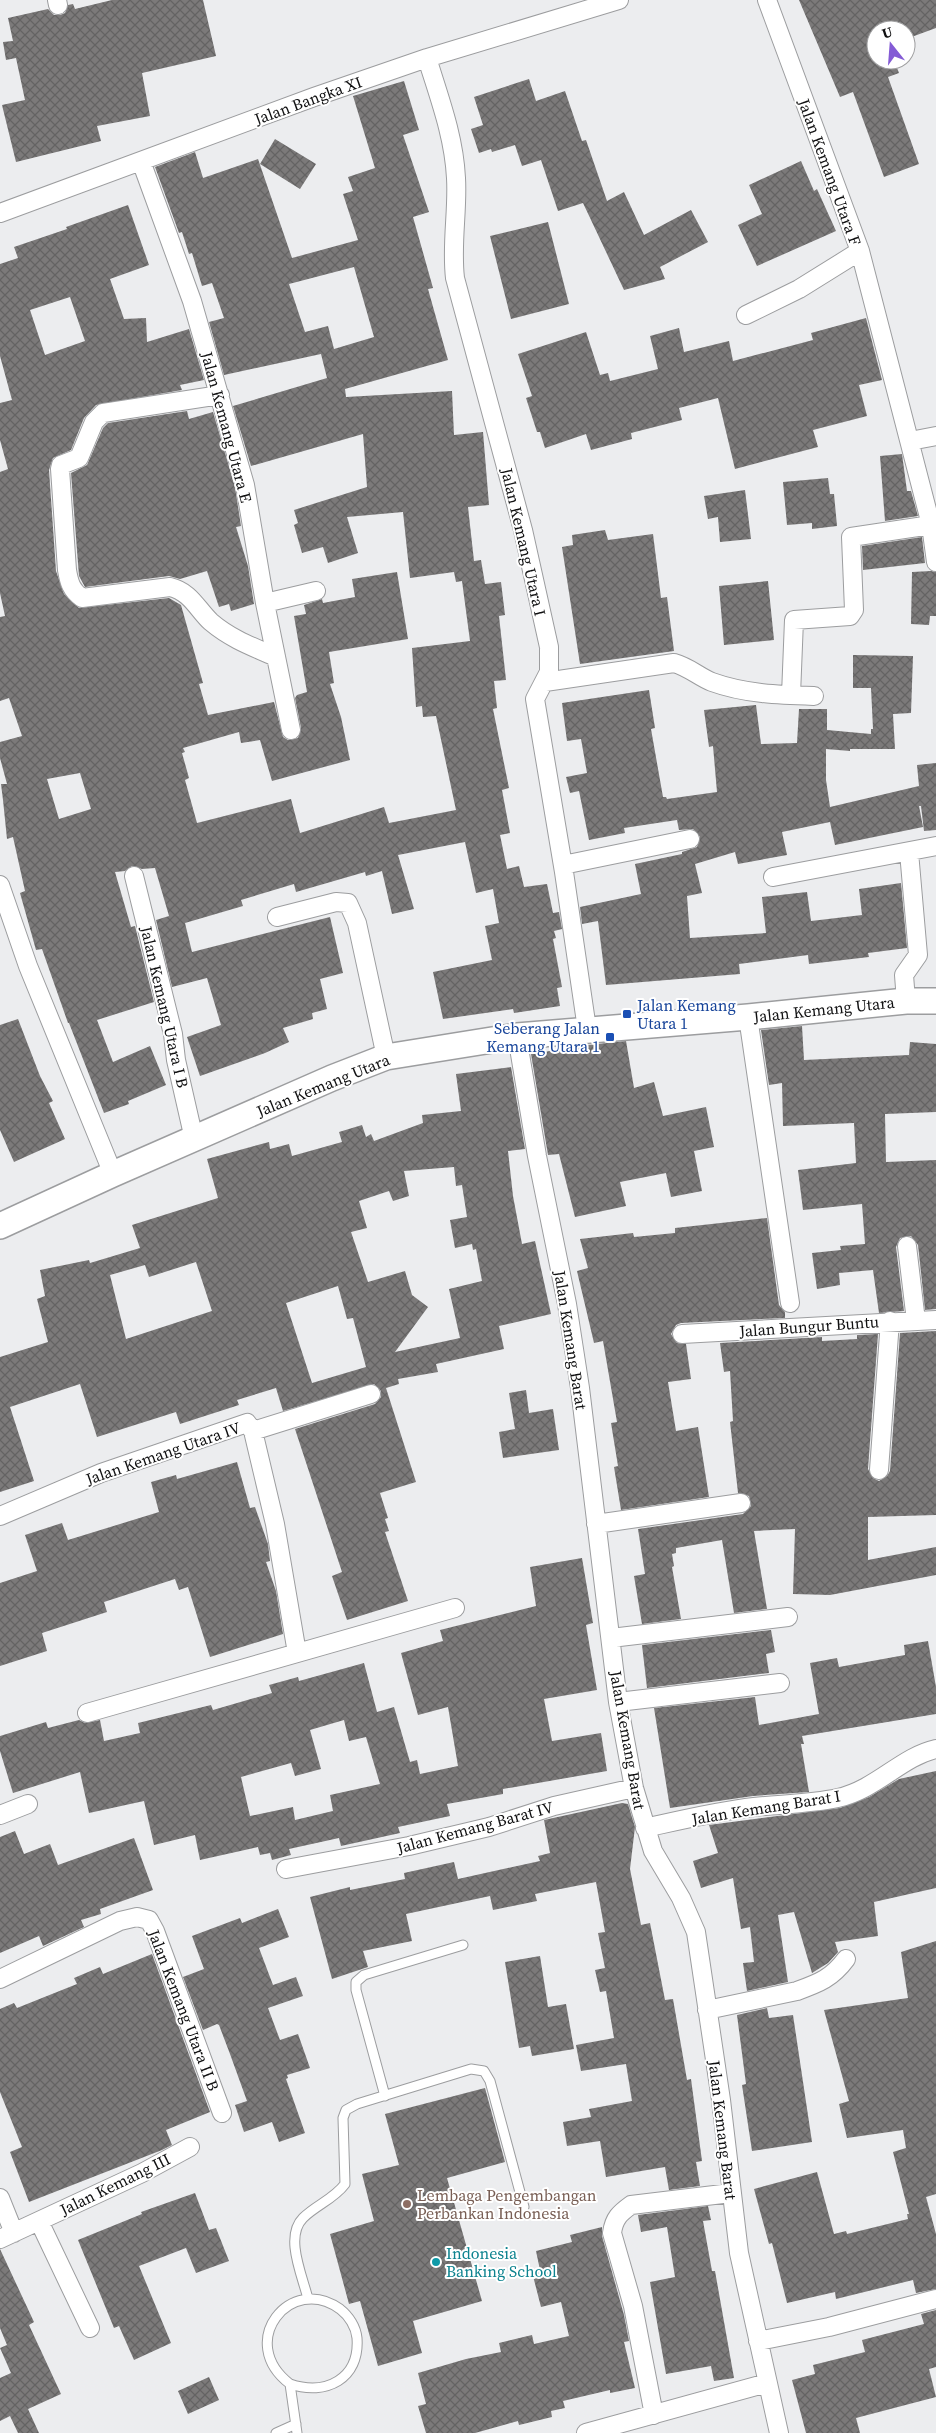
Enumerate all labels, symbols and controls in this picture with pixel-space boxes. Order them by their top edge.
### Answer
north arrow [866,20,916,70]
text: U [879,22,895,44]
street label: Jalan Bangka XI [250,70,365,130]
street label: Jalan Kemang Utara F [793,95,867,249]
street label: Jalan Kemang Utara E [196,348,258,505]
street label: Jalan Kemang Utara I [496,465,552,618]
street label: Jalan Kemang Utara I B [135,923,194,1090]
street label: Jalan Kemang Utara [751,991,897,1027]
place label: Jalan Kemang Utara 1 [636,994,736,1034]
marker: Jalan Kemang Utara 1 [621,1008,633,1020]
place label: Seberang Jalan Kemang Utara 1 [486,1017,600,1057]
marker: Seberang Jalan Kemang Utara 1 [604,1031,616,1043]
street label: Jalan Kemang Utara [252,1048,394,1122]
street label: Jalan Kemang Barat [549,1268,593,1412]
street label: Jalan Bungur Buntu [737,1310,880,1342]
street label: Jalan Kemang Utara IV [82,1416,243,1490]
street label: Jalan Kemang Barat [605,1668,651,1812]
street label: Jalan Kemang Barat I [689,1784,842,1830]
street label: Jalan Kemang Barat IV [393,1795,556,1859]
street label: Jalan Kemang Utara II B [143,1925,225,2094]
street label: Jalan Kemang Barat [703,2058,743,2202]
street label: Jalan Kemang III [55,2148,174,2221]
place label: Lembaga Pengembangan Perbankan Indonesia [417,2184,597,2224]
marker: Lembaga Pengembangan Perbankan Indonesia [401,2198,413,2210]
place label: Indonesia Banking School [446,2242,557,2282]
marker: Indonesia Banking School [430,2256,442,2268]

